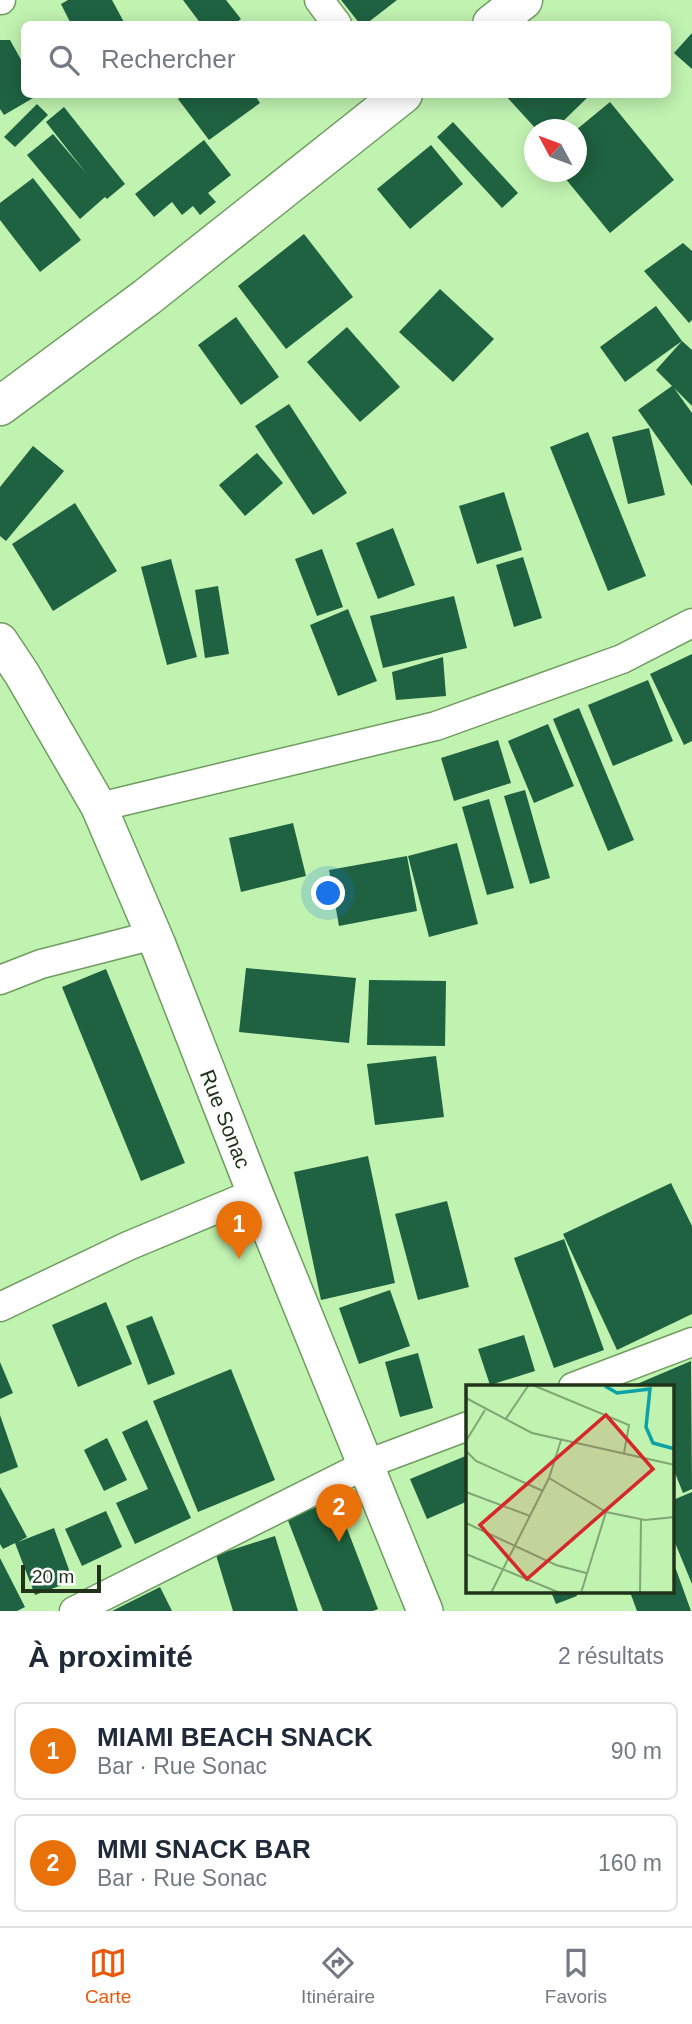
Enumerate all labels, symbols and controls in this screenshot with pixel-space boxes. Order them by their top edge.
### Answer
search box [21,21,671,98]
icon: search [45,41,83,79]
text: Rechercher [101,44,235,74]
north arrow [524,119,587,182]
your location [311,876,345,910]
street label: Rue Sonac [196,1066,256,1171]
pin: 1 [216,1201,262,1259]
inset map [466,1385,674,1594]
pin: 2 [316,1484,362,1542]
scale bar [21,1562,102,1594]
text: 20 m [32,1566,74,1587]
text: À proximité [28,1640,193,1673]
text: 2 résultats [558,1643,664,1669]
text: MIAMI BEACH SNACK [97,1722,373,1752]
text: 1 [47,1738,59,1764]
text: 90 m [611,1738,662,1764]
text: Bar · Rue Sonac [97,1753,267,1779]
text: MMI SNACK BAR [97,1834,311,1864]
text: 2 [47,1850,59,1876]
text: 160 m [598,1850,662,1876]
text: Bar · Rue Sonac [97,1865,267,1891]
tab: Carte [85,1944,131,2008]
tab: Itinéraire [301,1944,375,2008]
tab: Favoris [545,1944,607,2008]

